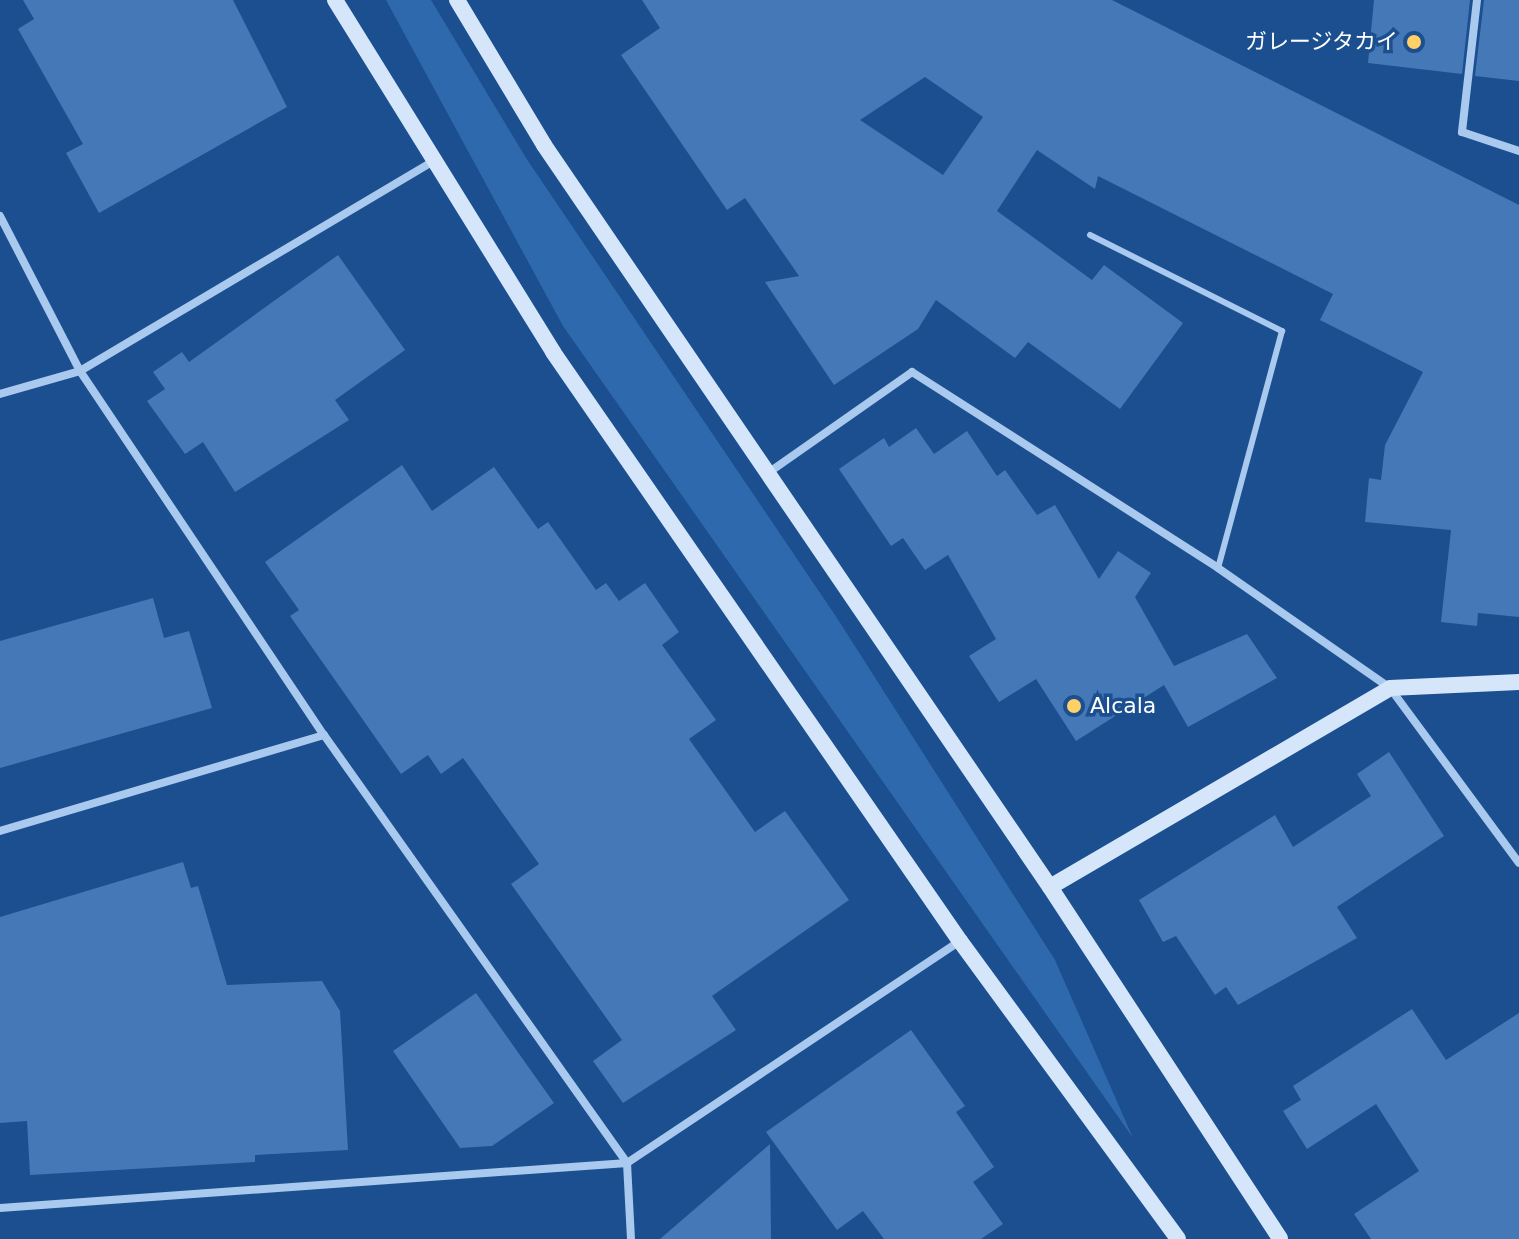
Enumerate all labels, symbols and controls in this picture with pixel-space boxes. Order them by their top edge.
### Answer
place label: ガレージタカイ [1244,29,1398,55]
marker: ガレージタカイ [1405,33,1423,51]
place label: Alcala [1090,693,1156,719]
marker: Alcala [1065,697,1083,715]

